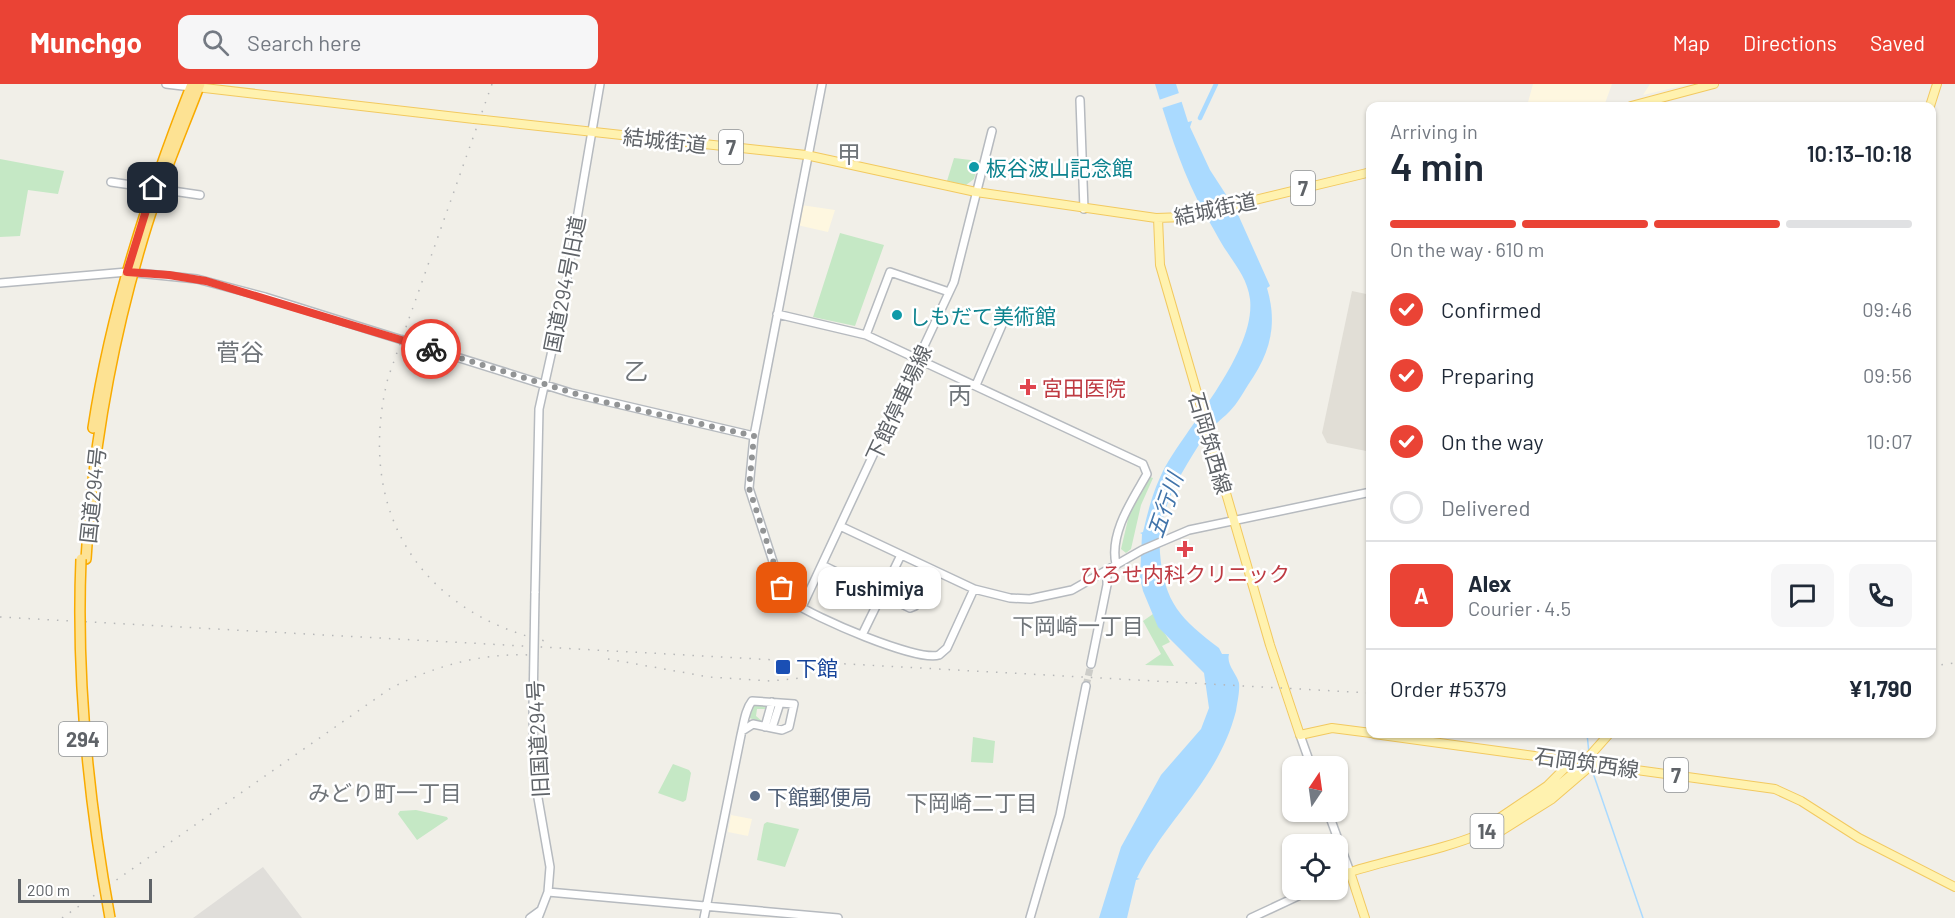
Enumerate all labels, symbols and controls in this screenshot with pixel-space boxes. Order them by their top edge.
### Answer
search box [178,15,598,69]
text: Munchgo [30,25,142,59]
icon: search [199,26,232,59]
text: Search here [247,29,361,55]
text: Map [1673,30,1710,55]
text: Directions [1743,30,1837,55]
text: Saved [1870,30,1925,55]
text: Arriving in [1390,119,1478,143]
street label: 結城街道 [622,123,708,157]
road number: 7 [719,130,743,164]
district label: 甲 [837,139,861,168]
text: 10:13–10:18 [1807,140,1912,166]
text: 4 min [1390,142,1484,189]
place label: 板谷波山記念館 [986,155,1133,180]
marker: 板谷波山記念館 [967,160,981,174]
pin [127,162,178,213]
icon: home [136,171,169,204]
road number: 7 [1291,171,1315,205]
street label: 結城街道 [1171,187,1259,229]
street label: 国道294号旧道 [538,213,590,355]
text: On the way · 610 m [1390,237,1544,261]
icon: check [1390,293,1423,326]
text: Confirmed [1441,296,1541,322]
text: 09:46 [1862,297,1912,321]
place label: しもだて美術館 [909,303,1056,328]
marker: しもだて美術館 [890,308,904,322]
courier [401,319,461,379]
icon: bike [415,333,448,366]
district label: 菅谷 [216,337,264,366]
street label: 下館停車場線 [860,341,936,465]
district label: 乙 [624,356,648,385]
icon: check [1390,359,1423,392]
text: Preparing [1441,362,1534,388]
text: 09:56 [1863,363,1912,387]
place label: 宮田医院 [1042,375,1126,400]
marker: 宮田医院 [1019,378,1037,396]
district label: 丙 [948,380,972,409]
street label: 石岡筑西線 [1185,389,1237,497]
icon: check [1390,425,1423,458]
text: On the way [1441,428,1544,454]
text: 10:07 [1866,429,1912,453]
street label: 国道294号 [75,446,109,544]
water label: 五行川 [1141,468,1188,540]
text: Delivered [1441,494,1530,520]
marker: ひろせ内科クリニック [1176,540,1194,558]
place label: ひろせ内科クリニック [1080,561,1290,586]
pin [756,562,807,613]
button: chat [1771,564,1834,627]
button: phone [1849,564,1912,627]
callout: Fushimiya [818,567,941,609]
text: Alex [1468,570,1511,596]
icon: bag [765,571,798,604]
text: Fushimiya [835,576,924,600]
text: A [1414,582,1429,608]
text: Courier · 4.5 [1468,596,1571,620]
district label: 下岡崎一丁目 [1012,612,1144,638]
place label: 下館 [796,655,838,680]
marker: 下館 [774,658,792,676]
text: Order #5379 [1390,675,1507,701]
text: ¥1,790 [1848,675,1912,701]
street label: 旧国道294号 [521,680,553,798]
road number: 294 [59,722,107,756]
street label: 石岡筑西線 [1533,742,1641,782]
north arrow [1282,756,1348,822]
map controls [1282,756,1348,900]
road number: 7 [1664,758,1688,792]
district label: みどり町一丁目 [308,779,462,805]
place label: 下館郵便局 [767,784,872,809]
marker: 下館郵便局 [748,789,762,803]
district label: 下岡崎二丁目 [906,789,1038,815]
road number: 14 [1470,814,1504,848]
button: locate [1282,834,1348,900]
scale bar [18,876,152,904]
text: 200 m [27,880,70,899]

